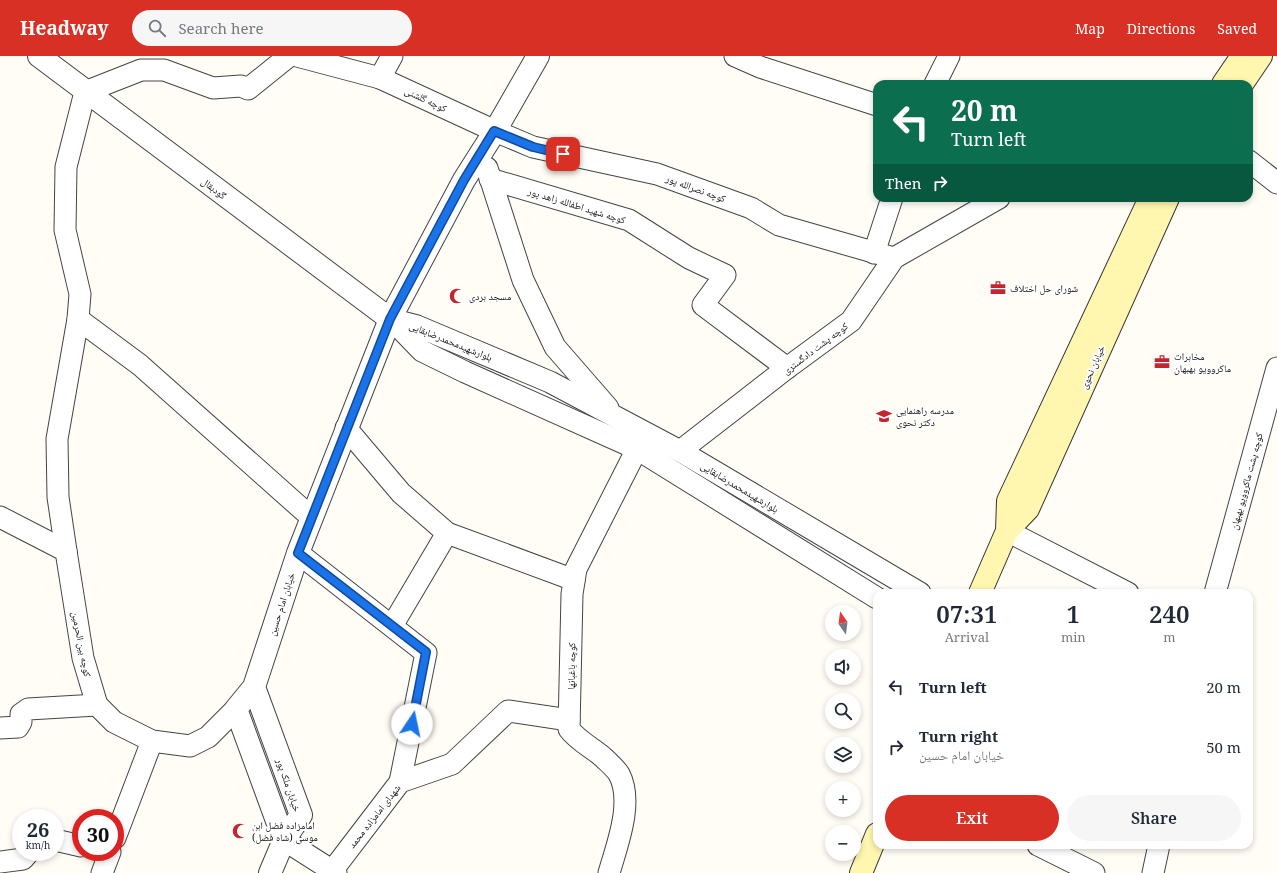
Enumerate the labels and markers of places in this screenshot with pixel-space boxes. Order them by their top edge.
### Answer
pin [546,137,580,171]
office icon: شورای حل اختلاف [989,279,1007,297]
place label: شورای حل اختلاف [1010,281,1078,295]
mosque icon: مسجد بردی [448,287,466,305]
place label: مسجد بردی [469,289,512,303]
place label: مخابرات ماکروویو بهبهان [1174,349,1231,375]
office icon: مخابرات ماکروویو بهبهان [1153,353,1171,371]
place label: مدرسه راهنمایی دکتر نحوی [896,403,954,429]
school or university icon: مدرسه راهنمایی دکتر نحوی [875,407,893,425]
place label: امامزاده فضل ابن موسی (شاه فضل) [252,818,318,844]
mosque icon: امامزاده فضل ابن موسی (شاه فضل) [231,822,249,840]

